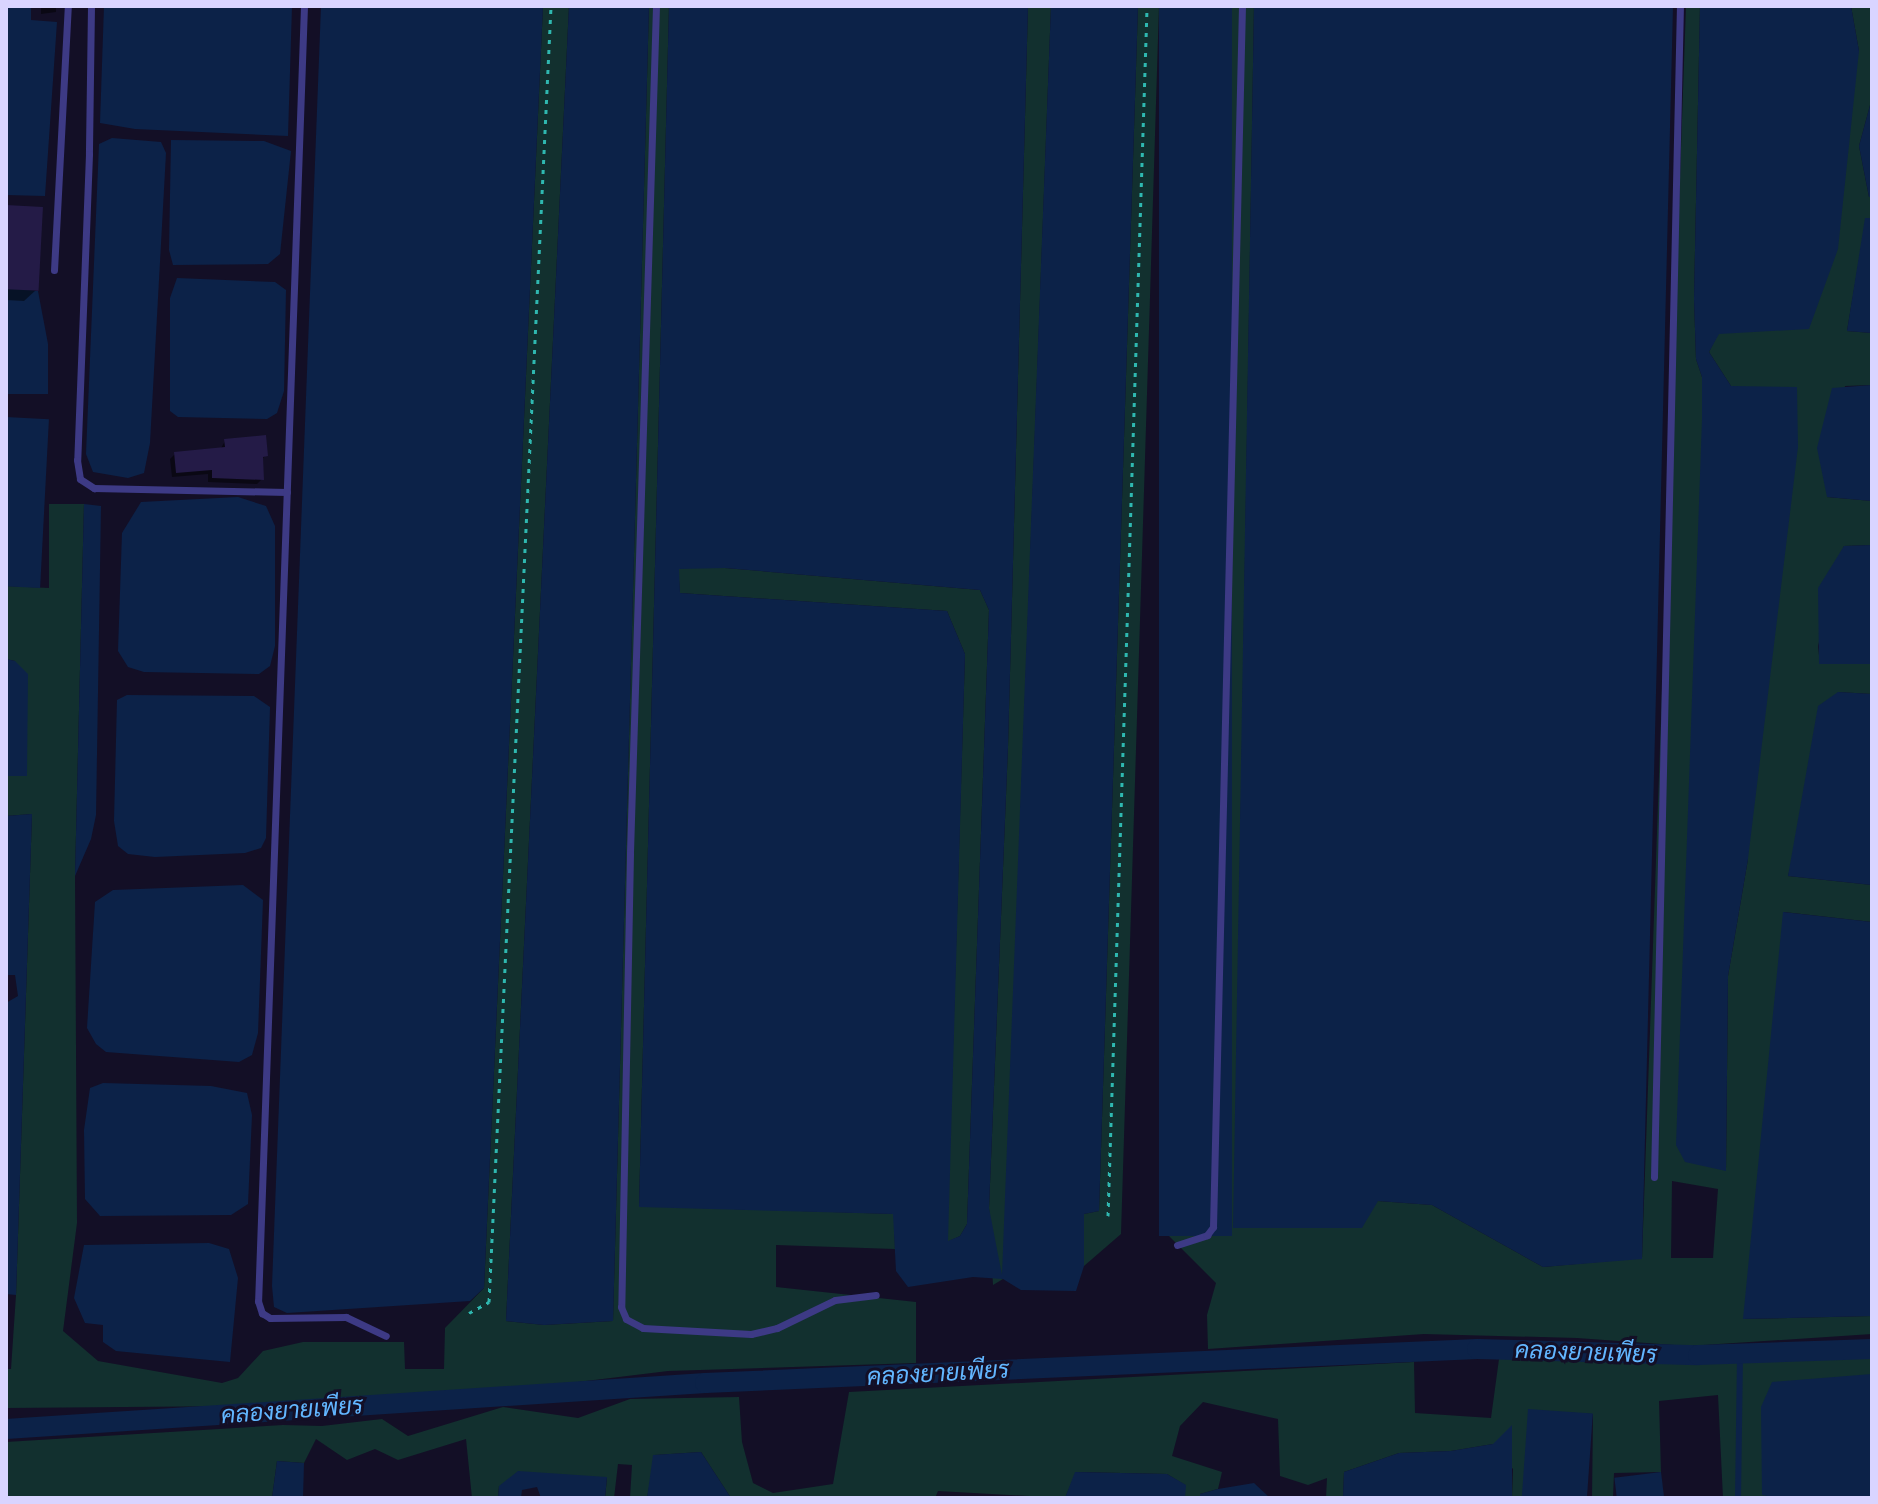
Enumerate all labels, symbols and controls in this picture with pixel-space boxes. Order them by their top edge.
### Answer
water label: คลองยายเพียร [1514,1335,1658,1369]
water label: คลองยายเพียร [866,1355,1010,1391]
water label: คลองยายเพียร [220,1391,364,1429]

